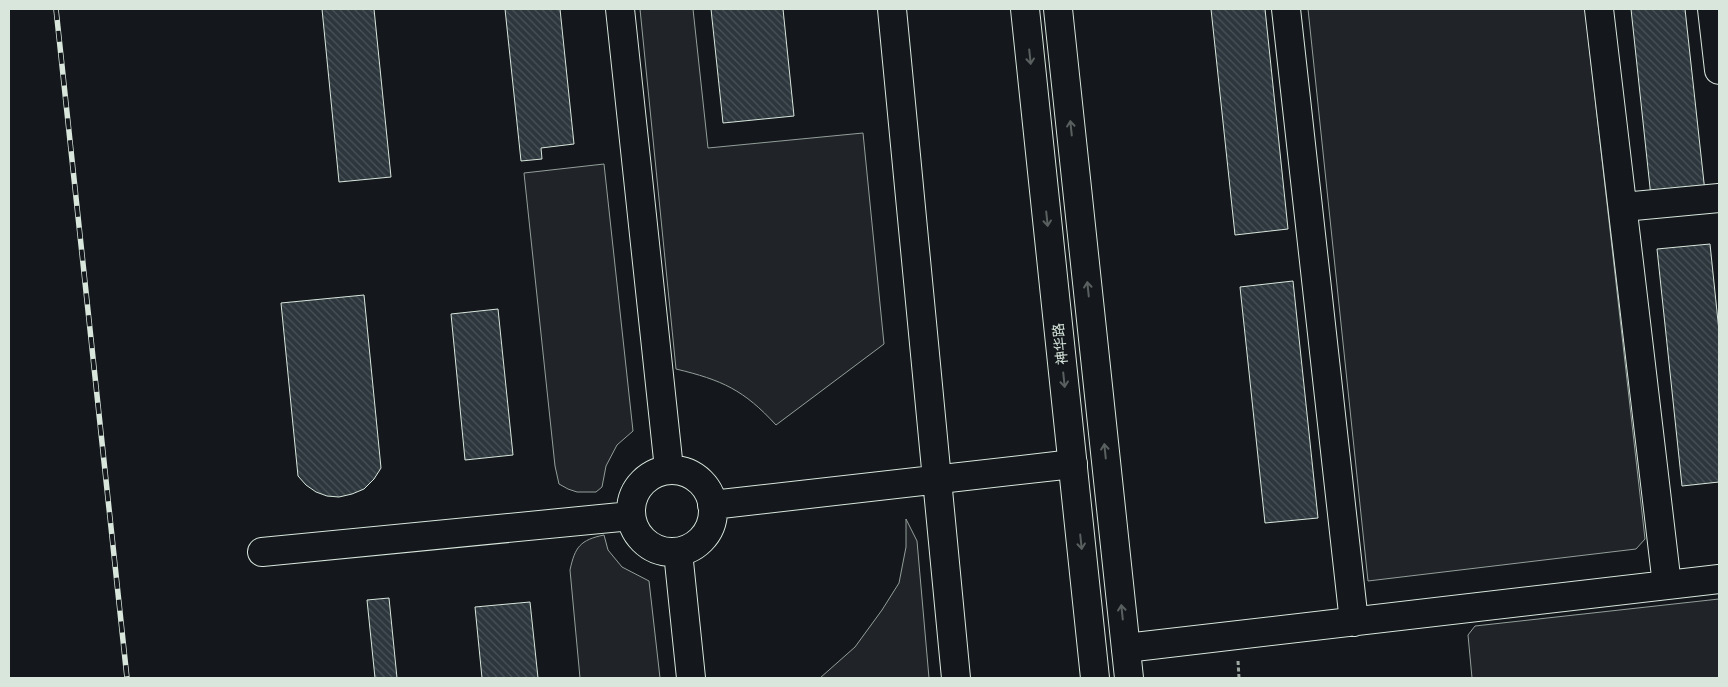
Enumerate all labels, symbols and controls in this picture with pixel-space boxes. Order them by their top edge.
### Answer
one-way arrow [1025,49,1035,65]
one-way arrow [1066,120,1076,136]
one-way arrow [1042,211,1052,227]
one-way arrow [1083,281,1093,297]
street label: 神华路 [1050,322,1070,366]
one-way arrow [1059,372,1069,388]
one-way arrow [1100,443,1110,459]
one-way arrow [1076,534,1086,550]
one-way arrow [1117,605,1127,621]

